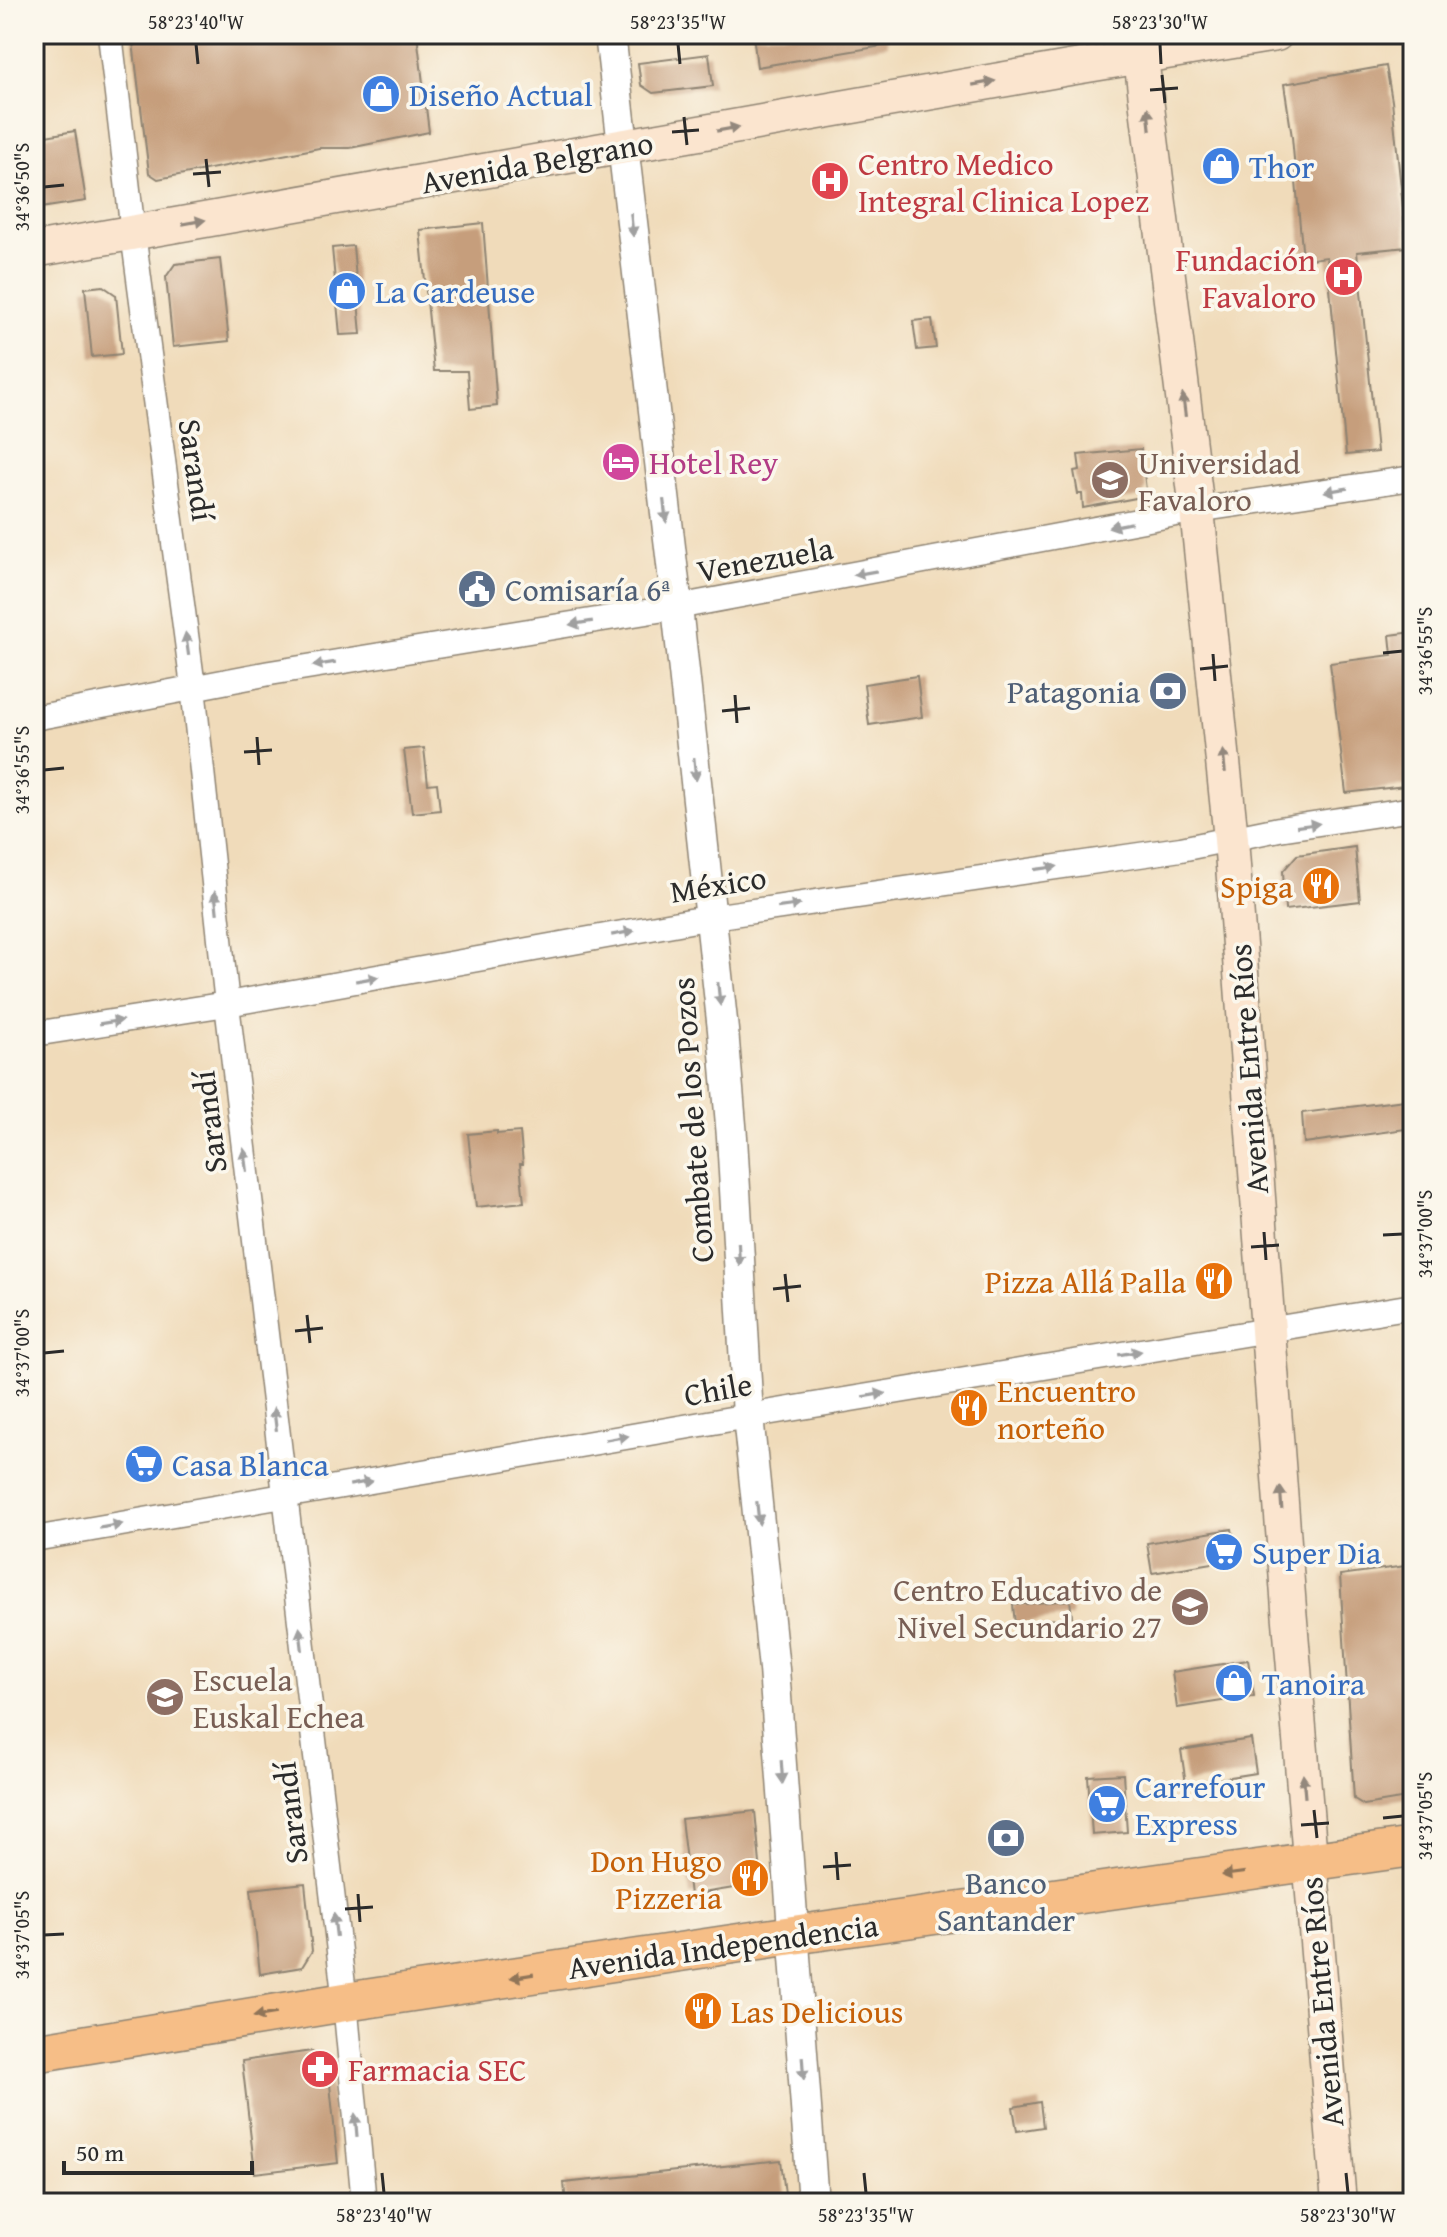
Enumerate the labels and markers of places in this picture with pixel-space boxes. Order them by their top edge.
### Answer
place label: Diseño Actual [409,71,593,118]
shop icon: Diseño Actual [360,73,402,115]
place label: Centro Medico Integral Clinica Lopez [858,140,1149,224]
place label: Thor [1249,143,1314,190]
shop icon: Thor [1200,145,1242,187]
hospital icon: Centro Medico Integral Clinica Lopez [809,160,851,202]
place label: Fundación Favaloro [1175,236,1316,320]
hospital icon: Fundación Favaloro [1323,256,1365,298]
place label: La Cardeuse [375,268,535,315]
shop icon: La Cardeuse [326,270,368,312]
place label: Hotel Rey [649,439,778,486]
place label: Universidad Favaloro [1138,439,1300,523]
hotel icon: Hotel Rey [600,441,642,483]
school or university icon: Universidad Favaloro [1089,459,1131,501]
place label: Comisaría 6ª [505,566,670,613]
public building icon: Comisaría 6ª [456,568,498,610]
place label: Patagonia [1007,668,1140,715]
bank icon: Patagonia [1147,670,1189,712]
place label: Spiga [1220,863,1293,910]
restaurant icon: Spiga [1300,865,1342,907]
place label: Pizza Allá Palla [985,1258,1186,1305]
restaurant icon: Pizza Allá Palla [1193,1260,1235,1302]
place label: Encuentro norteño [997,1367,1136,1451]
restaurant icon: Encuentro norteño [948,1387,990,1429]
place label: Casa Blanca [172,1441,329,1488]
supermarket icon: Casa Blanca [123,1443,165,1485]
place label: Super Dia [1252,1529,1381,1576]
supermarket icon: Super Dia [1203,1531,1245,1573]
place label: Centro Educativo de Nivel Secundario 27 [893,1566,1162,1650]
school or university icon: Centro Educativo de Nivel Secundario 27 [1169,1586,1211,1628]
place label: Escuela Euskal Echea [193,1656,365,1740]
place label: Tanoira [1262,1660,1365,1707]
shop icon: Tanoira [1213,1662,1255,1704]
school or university icon: Escuela Euskal Echea [144,1676,186,1718]
place label: Carrefour Express [1135,1763,1266,1847]
supermarket icon: Carrefour Express [1086,1783,1128,1825]
bank icon: Banco Santander [985,1817,1027,1859]
place label: Don Hugo Pizzeria [590,1837,722,1921]
restaurant icon: Don Hugo Pizzeria [729,1857,771,1899]
place label: Banco Santander [937,1859,1075,1943]
place label: Las Delicious [731,1988,903,2035]
restaurant icon: Las Delicious [682,1990,724,2032]
place label: Farmacia SEC [348,2046,526,2093]
pharmacy icon: Farmacia SEC [299,2048,341,2090]

